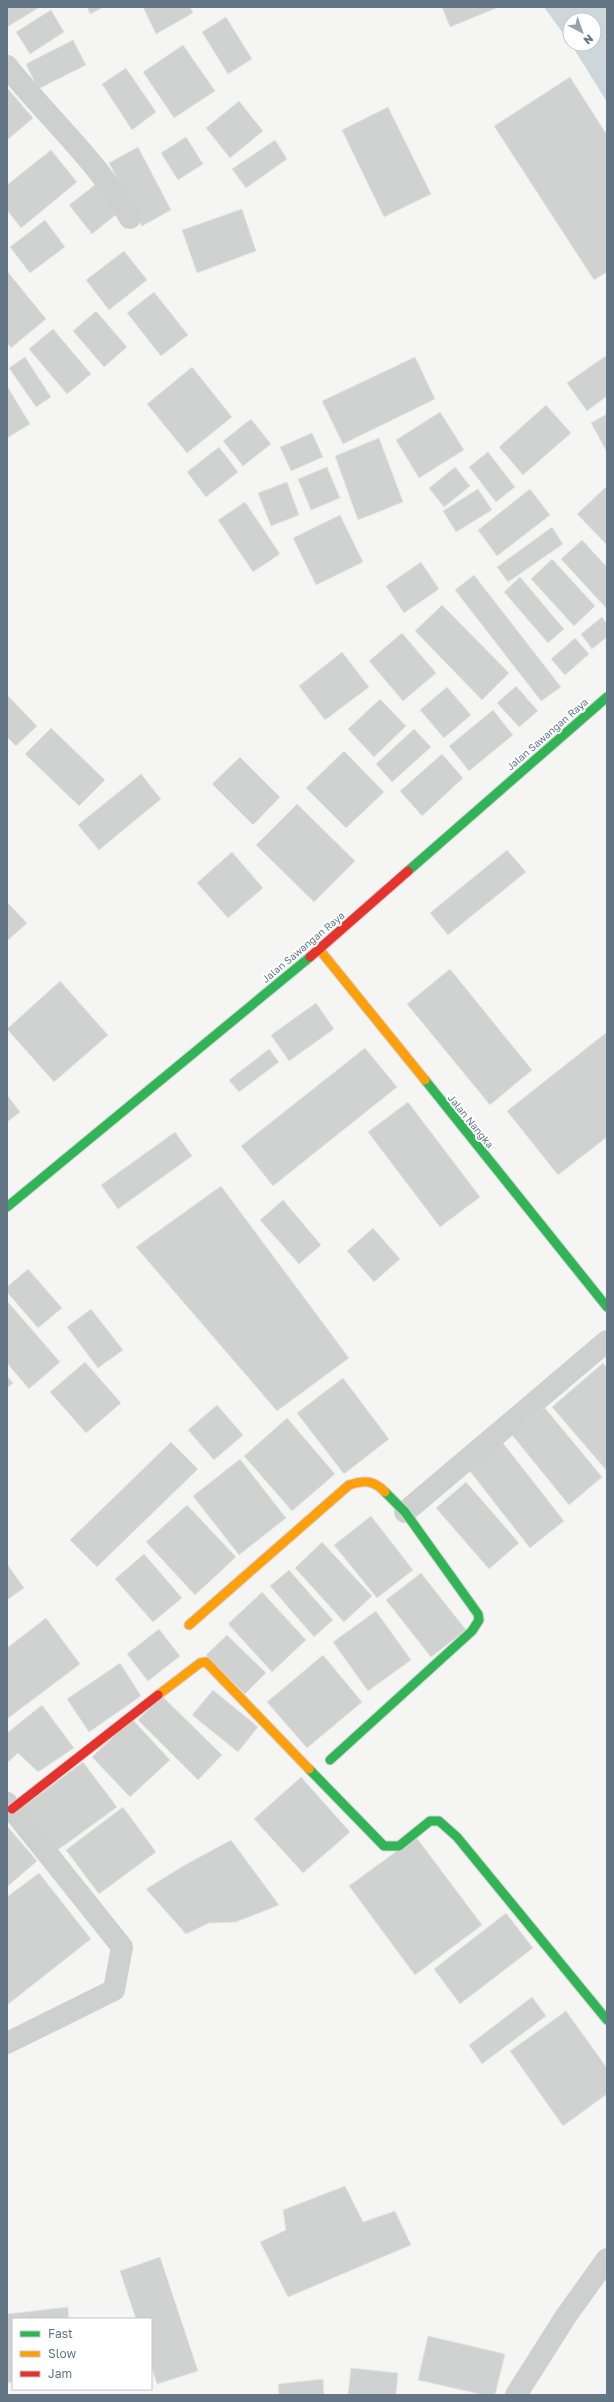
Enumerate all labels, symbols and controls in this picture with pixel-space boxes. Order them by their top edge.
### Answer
north arrow [562,12,602,52]
text: N [581,32,596,48]
street label: Jalan Sawangan Raya [504,695,590,773]
street label: Jalan Sawangan Raya [259,909,347,985]
street label: Jalan Nangka [446,1092,496,1150]
legend [12,2318,152,2390]
text: Fast [48,2326,73,2341]
text: Slow [48,2346,76,2361]
text: Jam [48,2366,72,2381]

